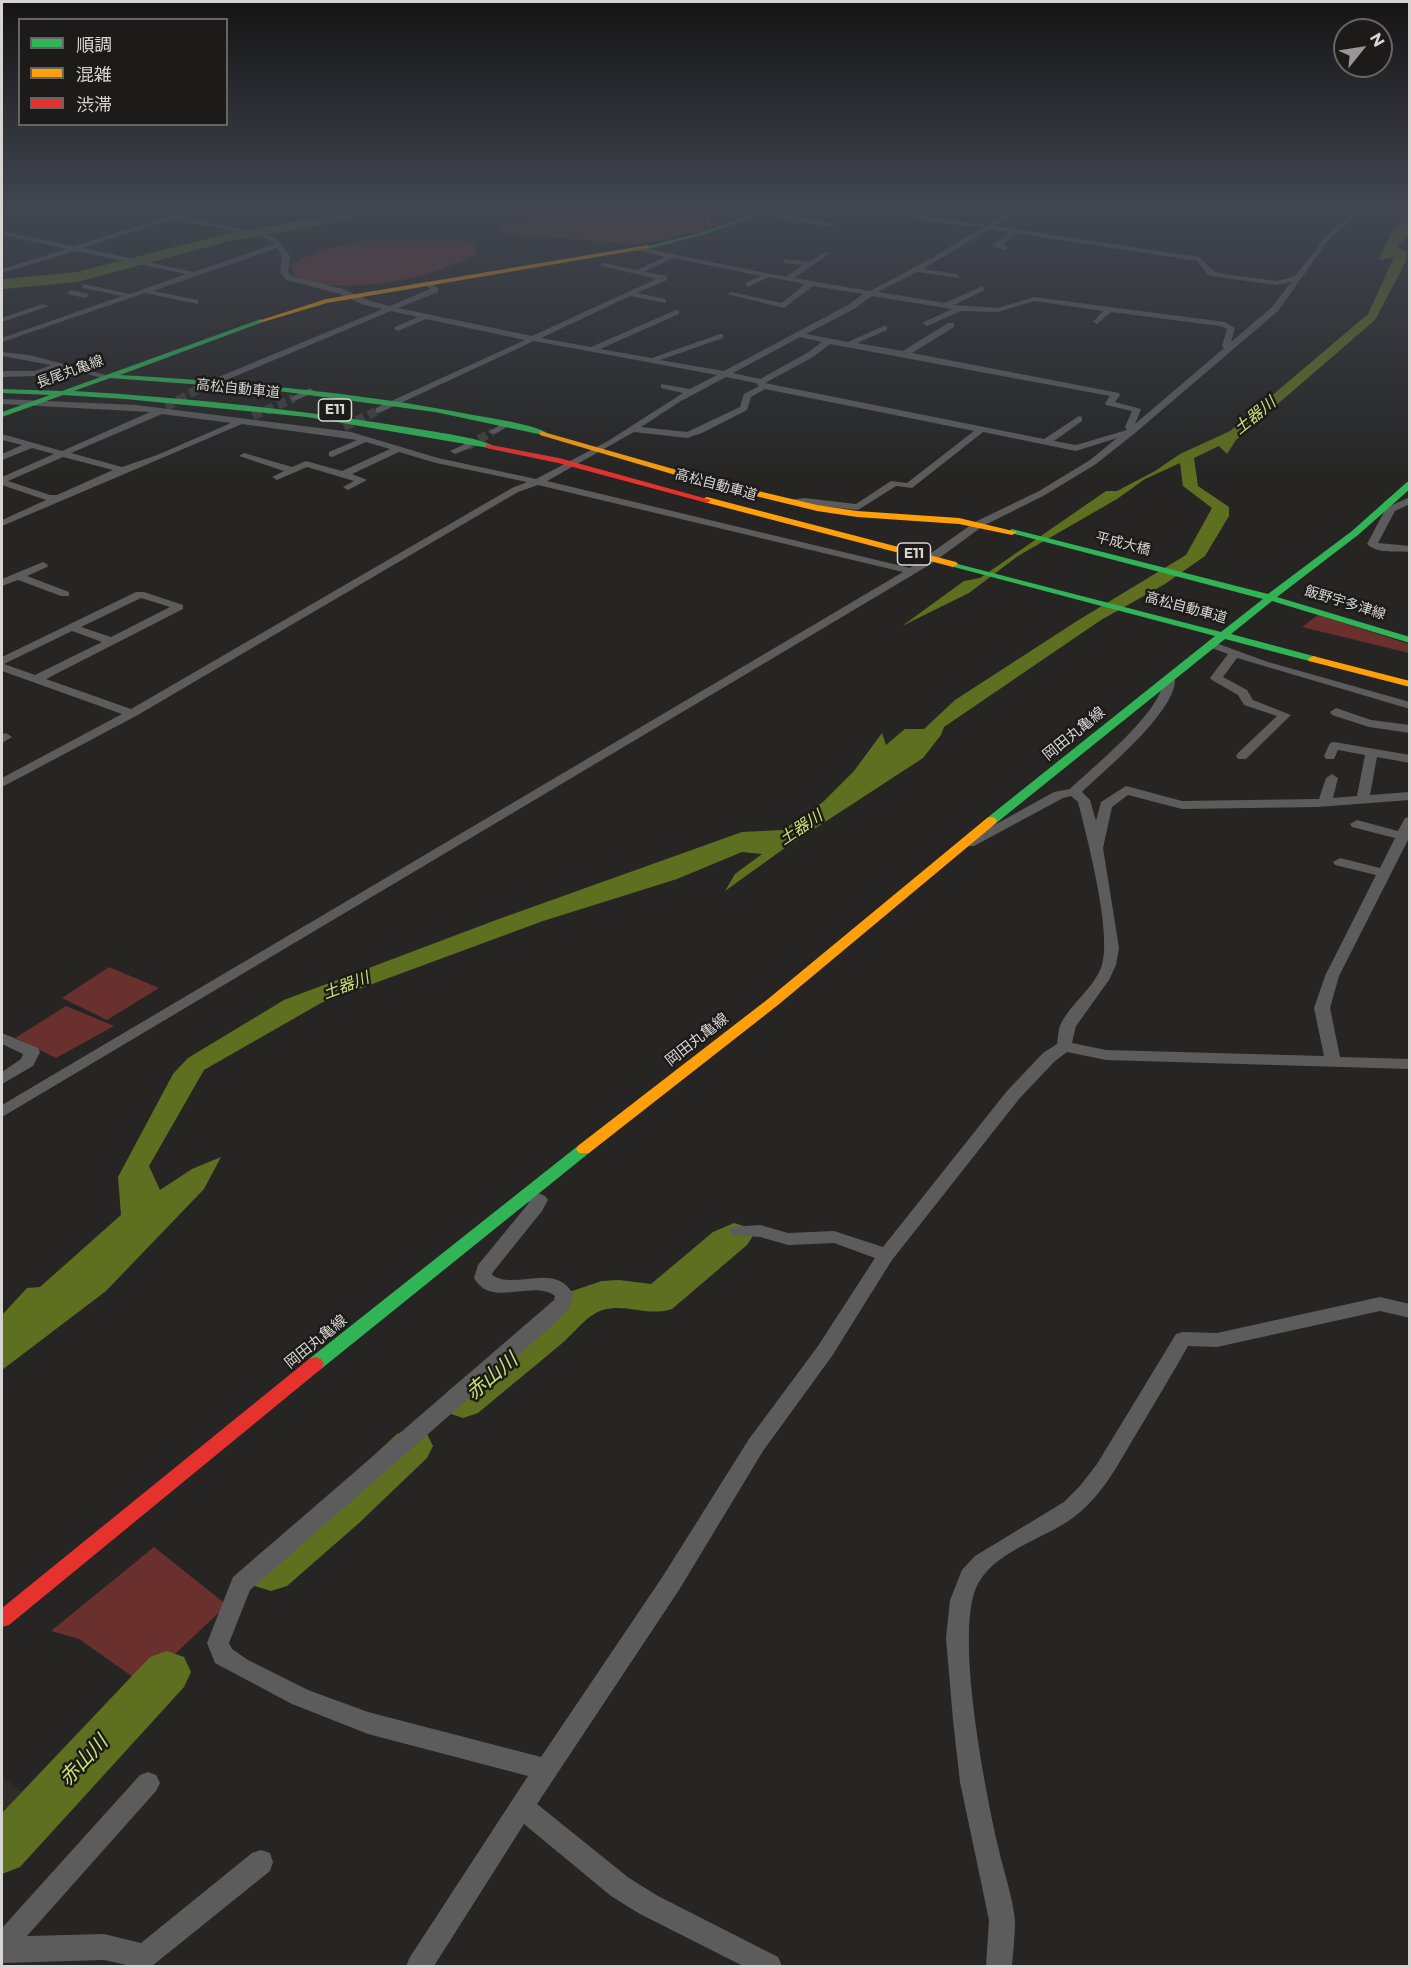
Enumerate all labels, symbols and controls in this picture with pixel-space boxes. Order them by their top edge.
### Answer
legend [18,18,228,126]
north arrow [1333,18,1393,78]
text: N [1366,29,1389,50]
text: 順調 [76,34,112,56]
text: 混雑 [76,64,112,86]
text: 渋滞 [76,94,112,116]
street label: 長尾丸亀線 [34,352,106,392]
street label: 高松自動車道 [195,376,281,402]
water label: 土器川 [1230,393,1280,439]
road number: E11 [318,399,352,421]
street label: 高松自動車道 [673,466,759,504]
street label: 平成大橋 [1094,529,1152,559]
road number: E11 [898,543,930,565]
street label: 飯野宇多津線 [1302,583,1388,623]
street label: 高松自動車道 [1143,589,1229,627]
street label: 岡田丸亀線 [1039,703,1109,765]
water label: 土器川 [776,807,826,849]
water label: 土器川 [320,968,372,1004]
street label: 岡田丸亀線 [662,1010,732,1070]
street label: 岡田丸亀線 [281,1311,351,1373]
water label: 赤山川 [461,1349,523,1405]
water label: 赤山川 [55,1731,113,1791]

